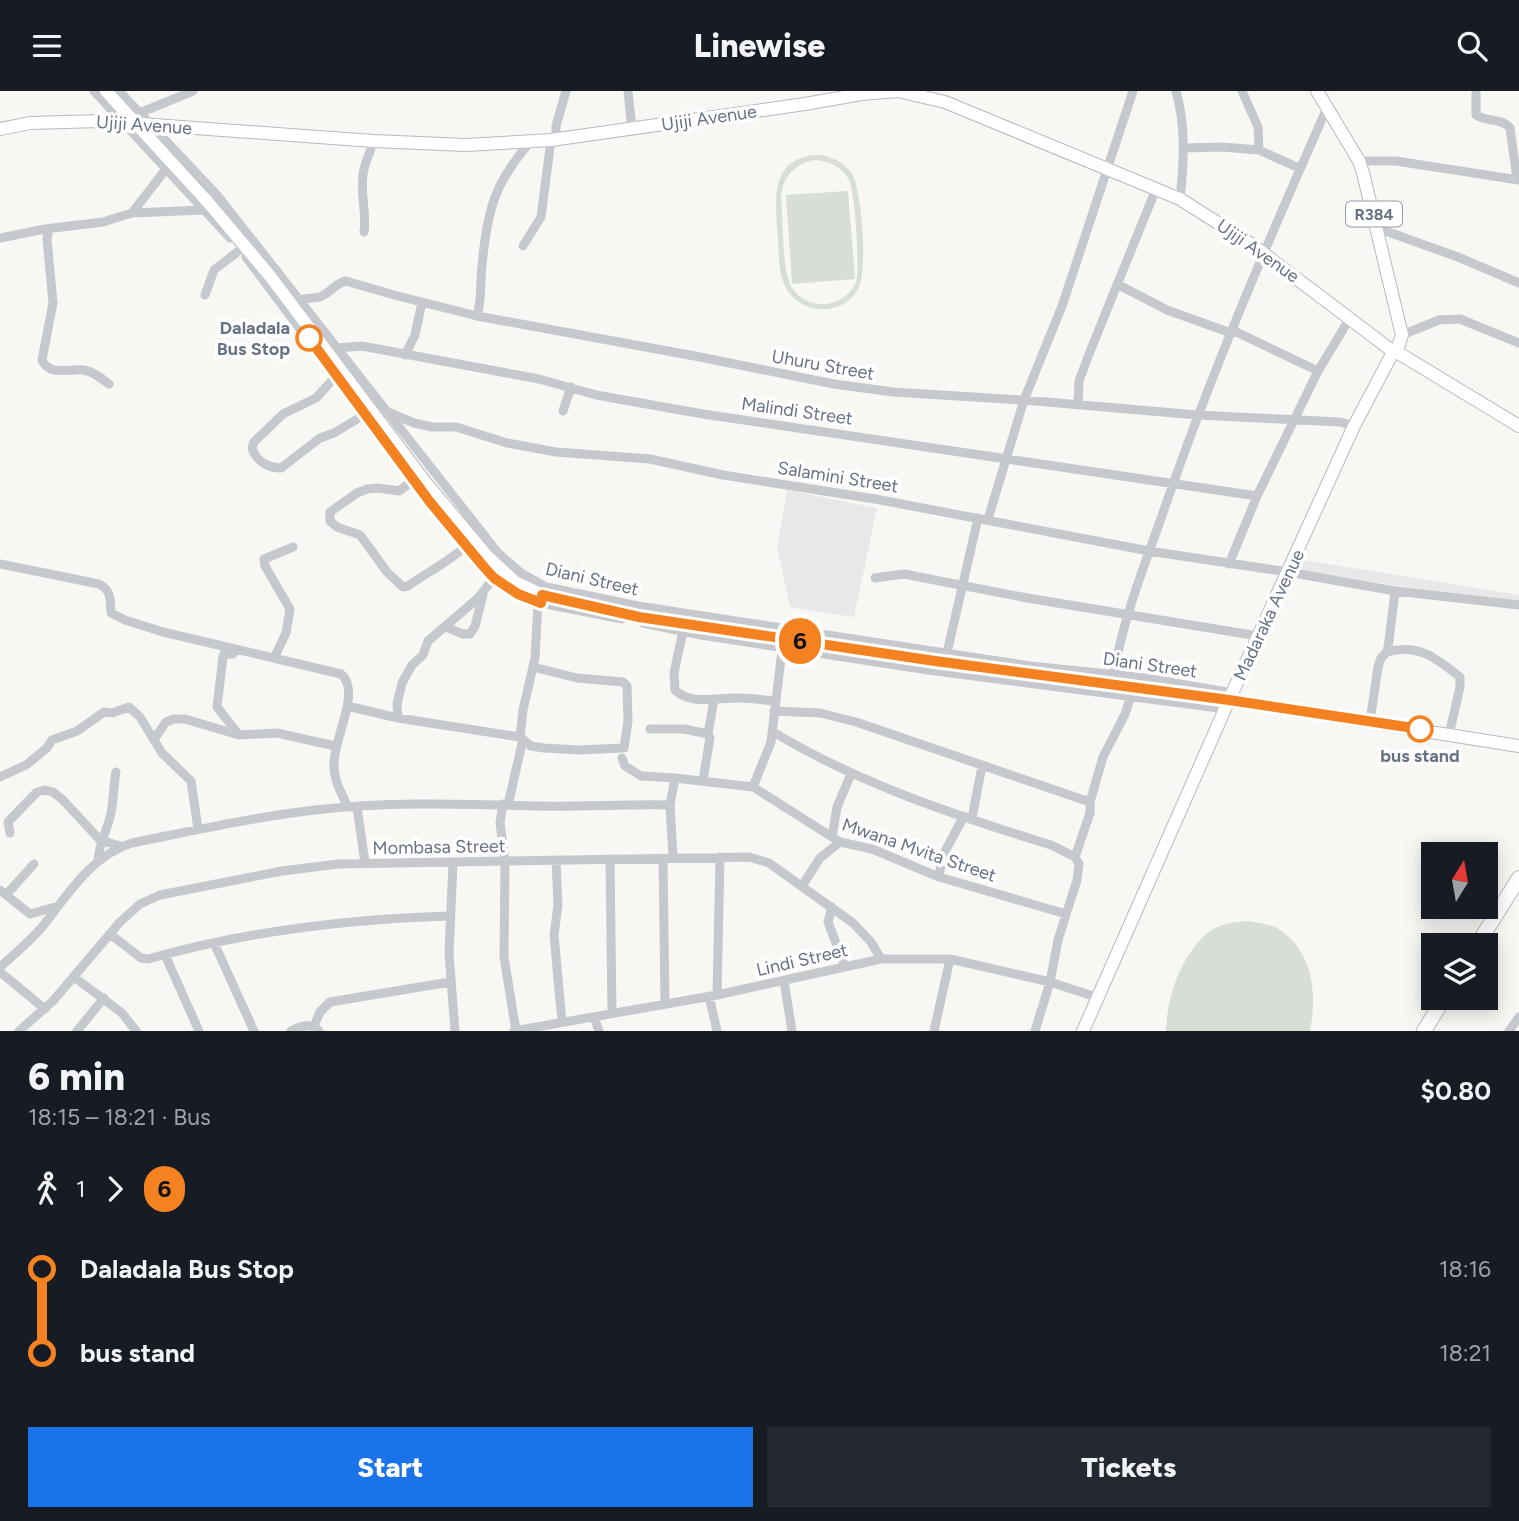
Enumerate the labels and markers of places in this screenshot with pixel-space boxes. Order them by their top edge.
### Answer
place label: Daladala Bus Stop [217,317,290,360]
marker: Daladala Bus Stop [296,325,322,351]
marker: bus stand [1407,716,1433,742]
place label: bus stand [1380,745,1460,767]

